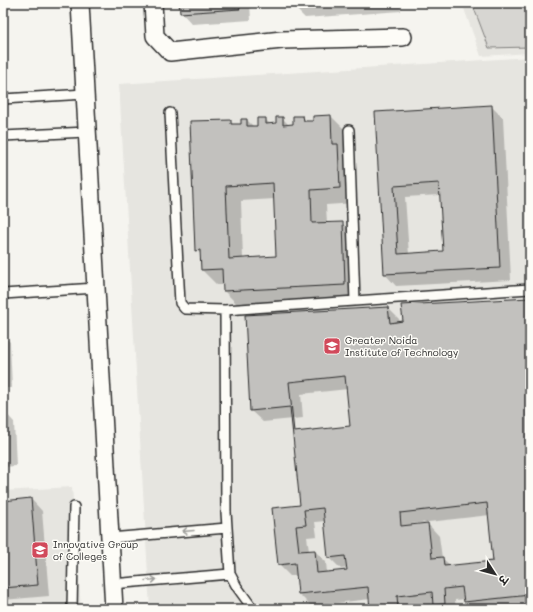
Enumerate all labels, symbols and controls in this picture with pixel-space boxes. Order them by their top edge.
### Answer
place label: Greater Noida Institute of Technology [345,333,458,359]
school or university icon: Greater Noida Institute of Technology [322,336,342,356]
one-way arrow [182,528,195,535]
place label: Innovative Group of Colleges [53,537,138,563]
school or university icon: Innovative Group of Colleges [30,540,50,560]
north arrow [475,554,515,594]
text: उ [494,572,512,589]
one-way arrow [144,577,157,584]

